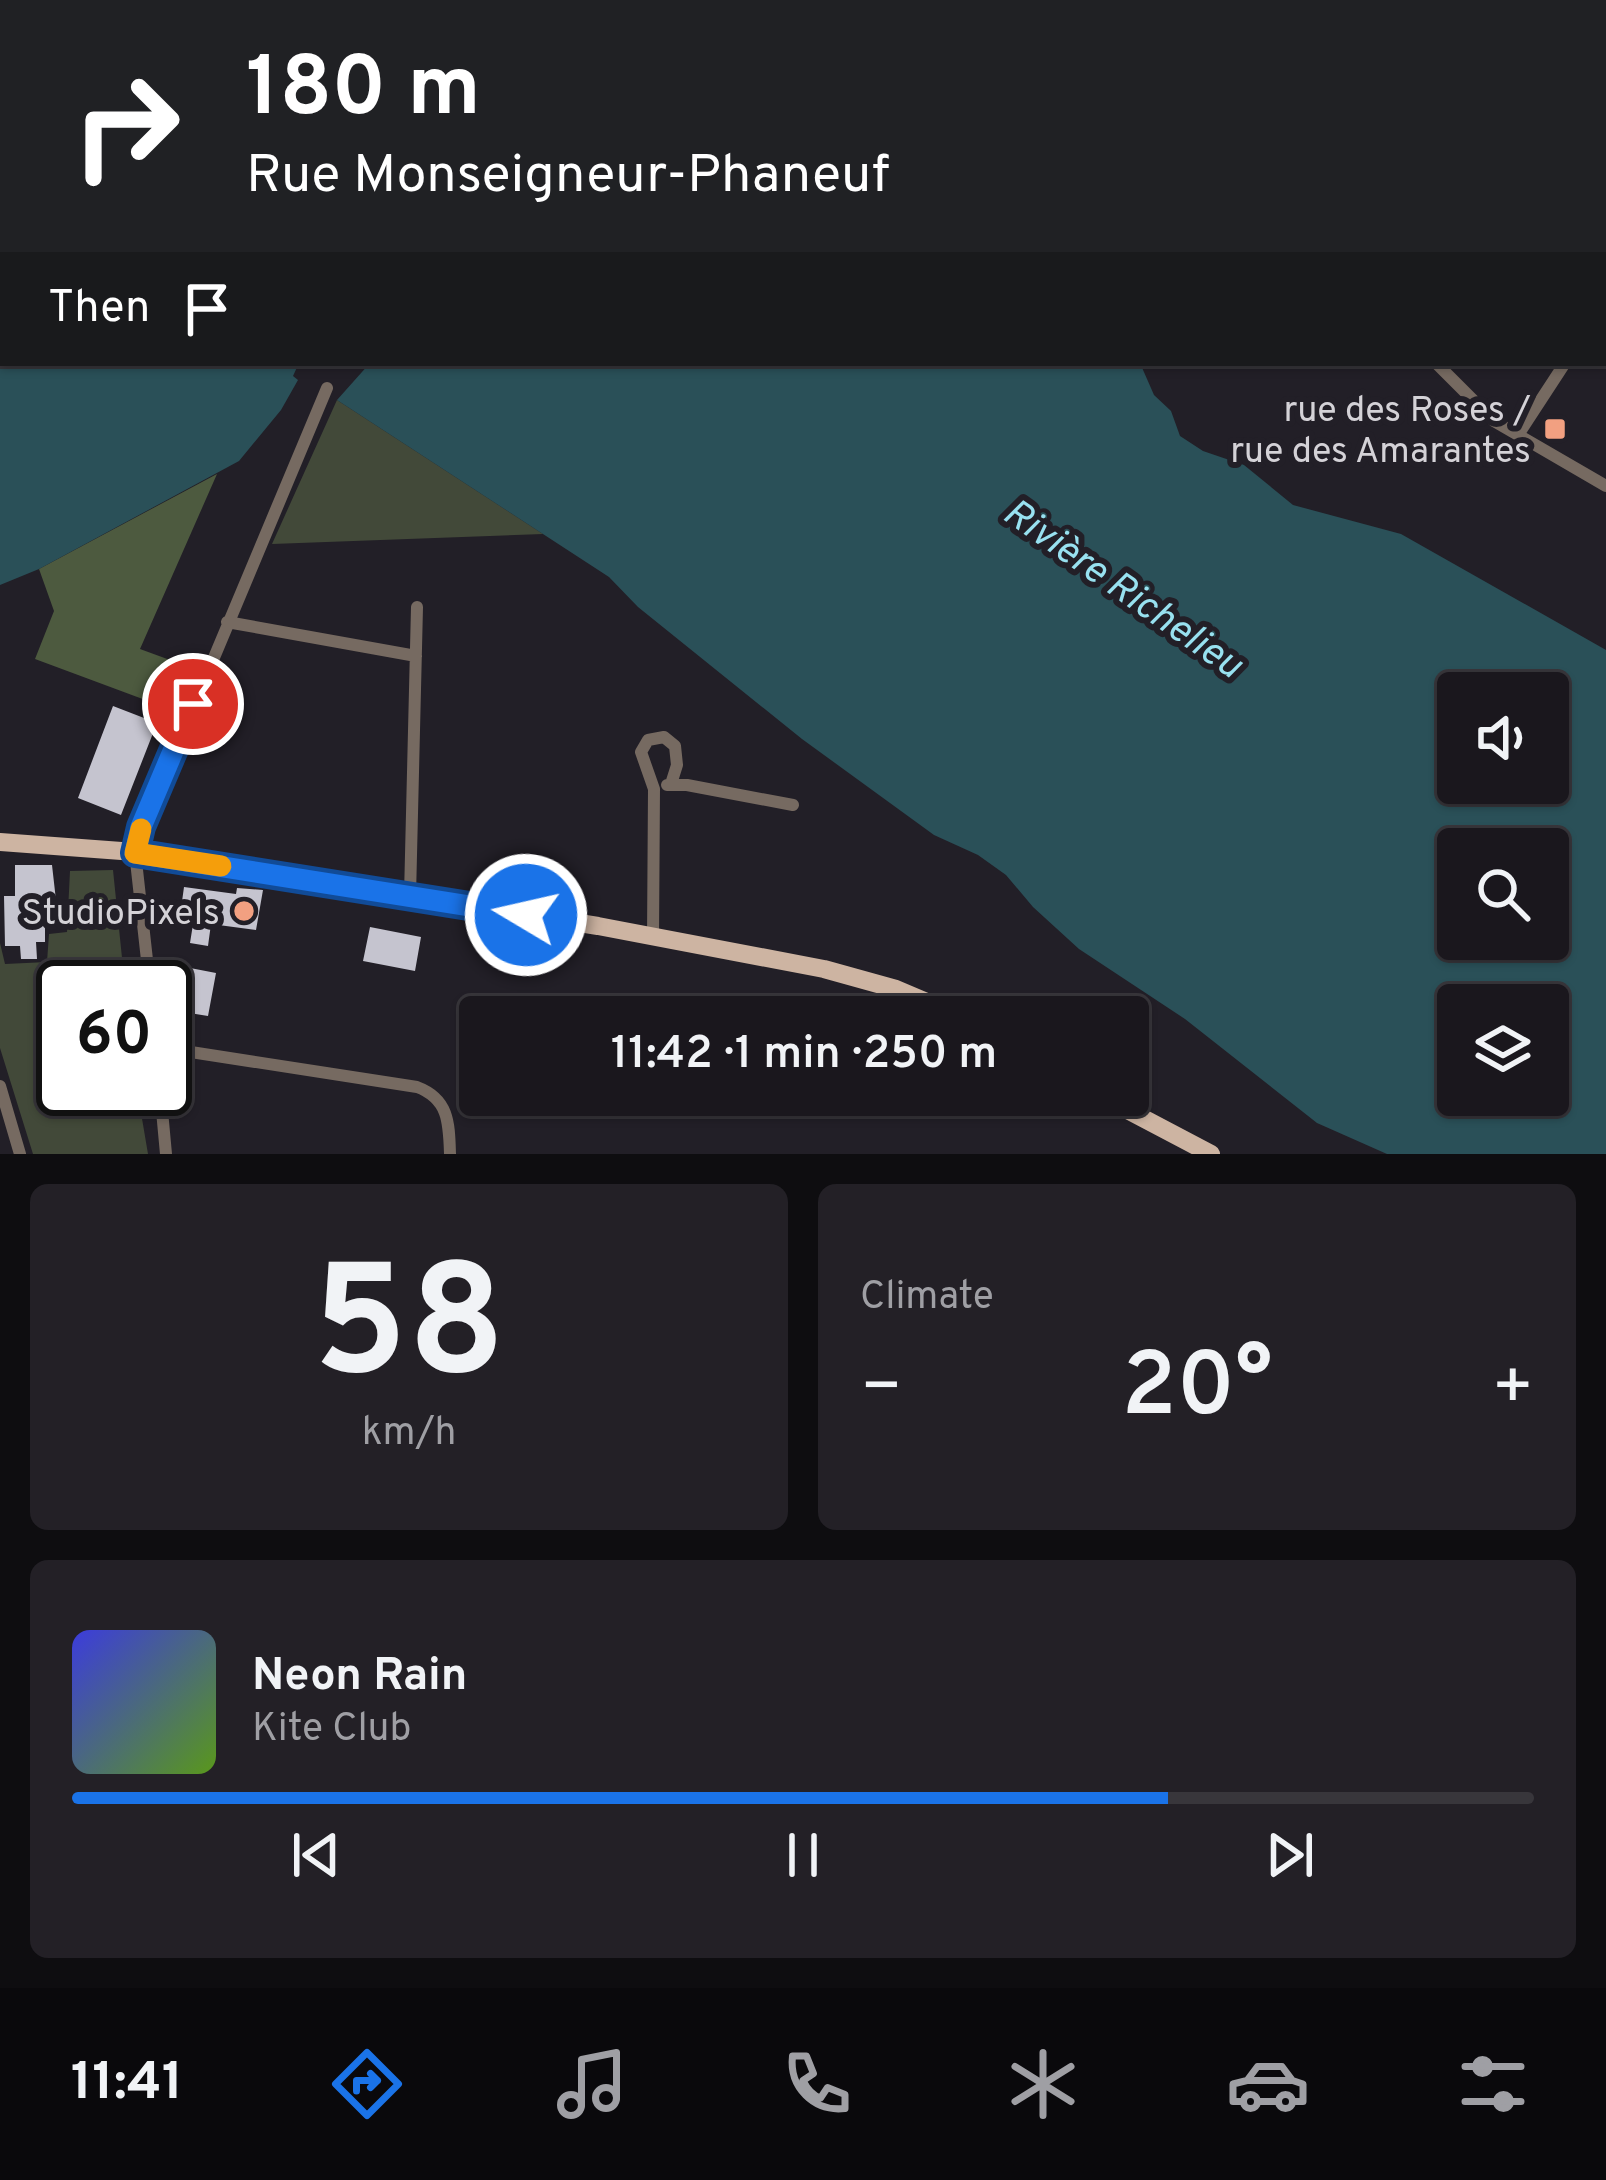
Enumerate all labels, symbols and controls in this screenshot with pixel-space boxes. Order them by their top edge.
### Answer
text: 180 m [246,39,481,145]
icon: right [48,48,204,204]
text: Rue Monseigneur-Phaneuf [246,143,889,212]
icon: arrive [174,276,240,342]
text: Then [48,281,150,338]
place label: rue des Roses / rue des Amarantes [1230,389,1531,476]
marker: rue des Roses / rue des Amarantes [1542,416,1568,442]
water label: Rivière Richelieu [992,490,1251,692]
pin [142,653,244,755]
icon: arrive [160,671,226,737]
map controls [1437,672,1569,1116]
button: sound [1437,672,1569,804]
button: search [1437,828,1569,960]
position arrow [463,852,589,978]
place label: StudioPixels [21,892,220,938]
marker: StudioPixels [231,898,257,924]
speed limit sign: 60 [36,960,192,1116]
button: layers [1437,984,1569,1116]
text: 11:42 · 1 min · 250 m [611,1027,997,1084]
text: 58 [312,1233,506,1431]
text: Climate [860,1274,994,1323]
text: 20° [1121,1334,1273,1447]
text: − [860,1349,903,1432]
text: + [1491,1349,1534,1432]
text: km/h [362,1410,456,1459]
text: Neon Rain [252,1649,468,1706]
text: Kite Club [252,1706,411,1755]
icon: previous [283,1822,349,1888]
icon: pause [770,1822,836,1888]
icon: next [1257,1822,1323,1888]
icon: directions [325,2042,409,2126]
icon: music [550,2042,634,2126]
icon: phone [775,2042,859,2126]
icon: climate [1001,2042,1085,2126]
icon: car [1226,2042,1310,2126]
icon: filters [1451,2042,1535,2126]
text: 11:41 [71,2050,183,2119]

